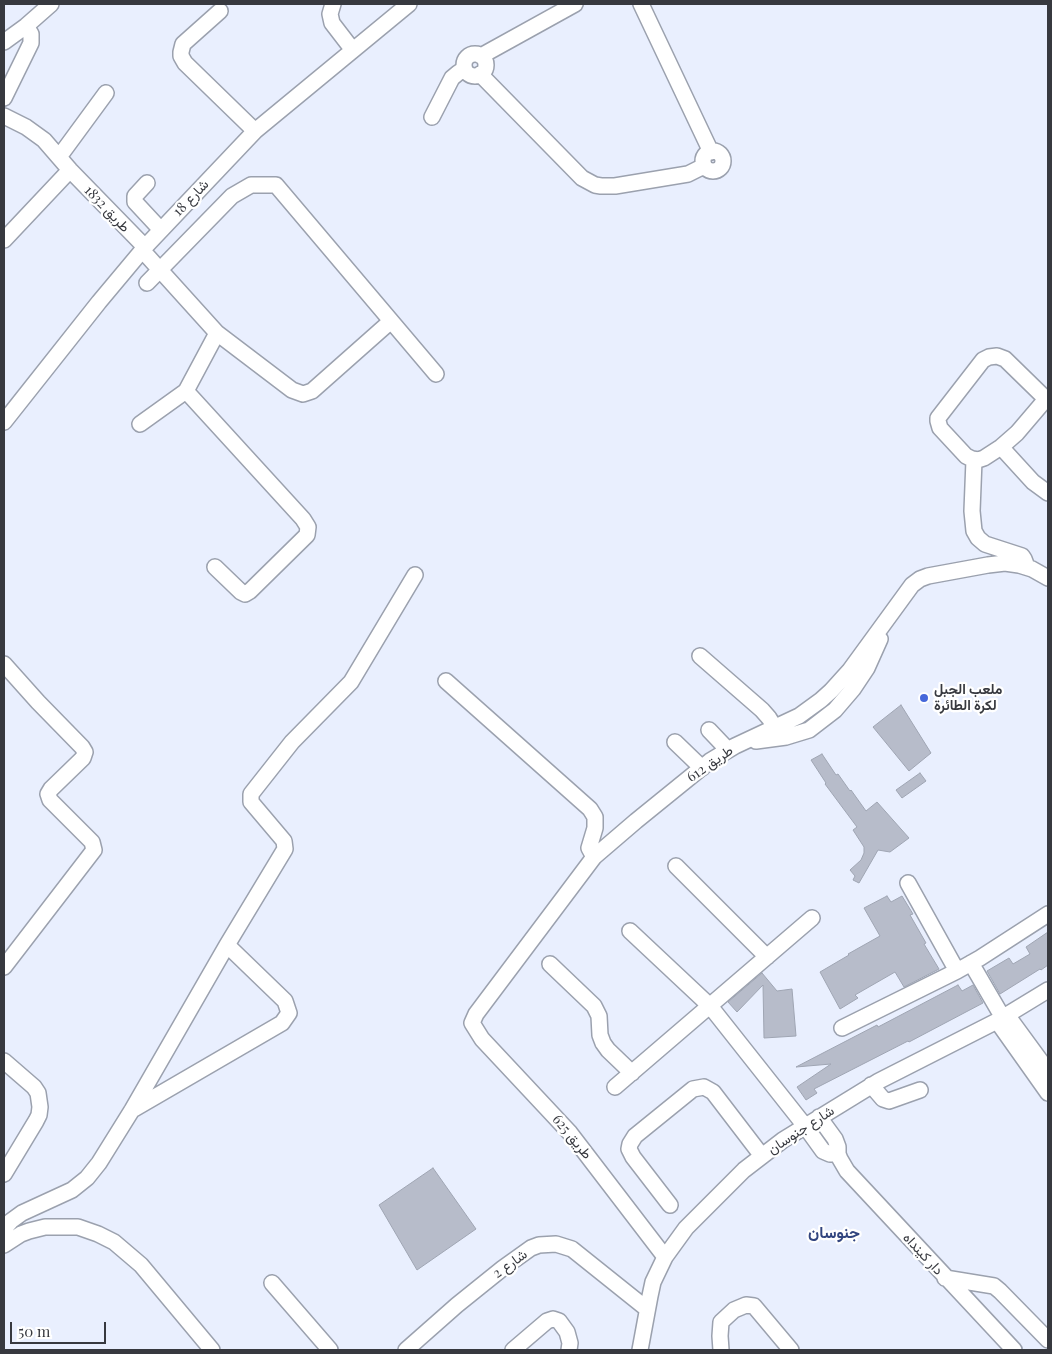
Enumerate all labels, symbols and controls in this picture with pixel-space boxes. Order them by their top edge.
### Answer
street label: شارع 18 [170,176,212,220]
street label: طريق 1832 [81,182,133,236]
place label: ملعب الجبل لكرة الطائرة [934,682,1002,714]
marker: ملعب الجبل لكرة الطائرة [918,692,930,704]
street label: طريق 612 [684,742,736,786]
street label: شارع جنوسان [764,1102,838,1158]
street label: طريق 625 [549,1111,595,1163]
district label: جنوسان [808,1223,860,1243]
street label: دار كينداه [899,1229,947,1279]
street label: شارع 2 [490,1246,530,1282]
scale bar [12,1312,109,1344]
text: 50 m [18,1321,50,1341]

